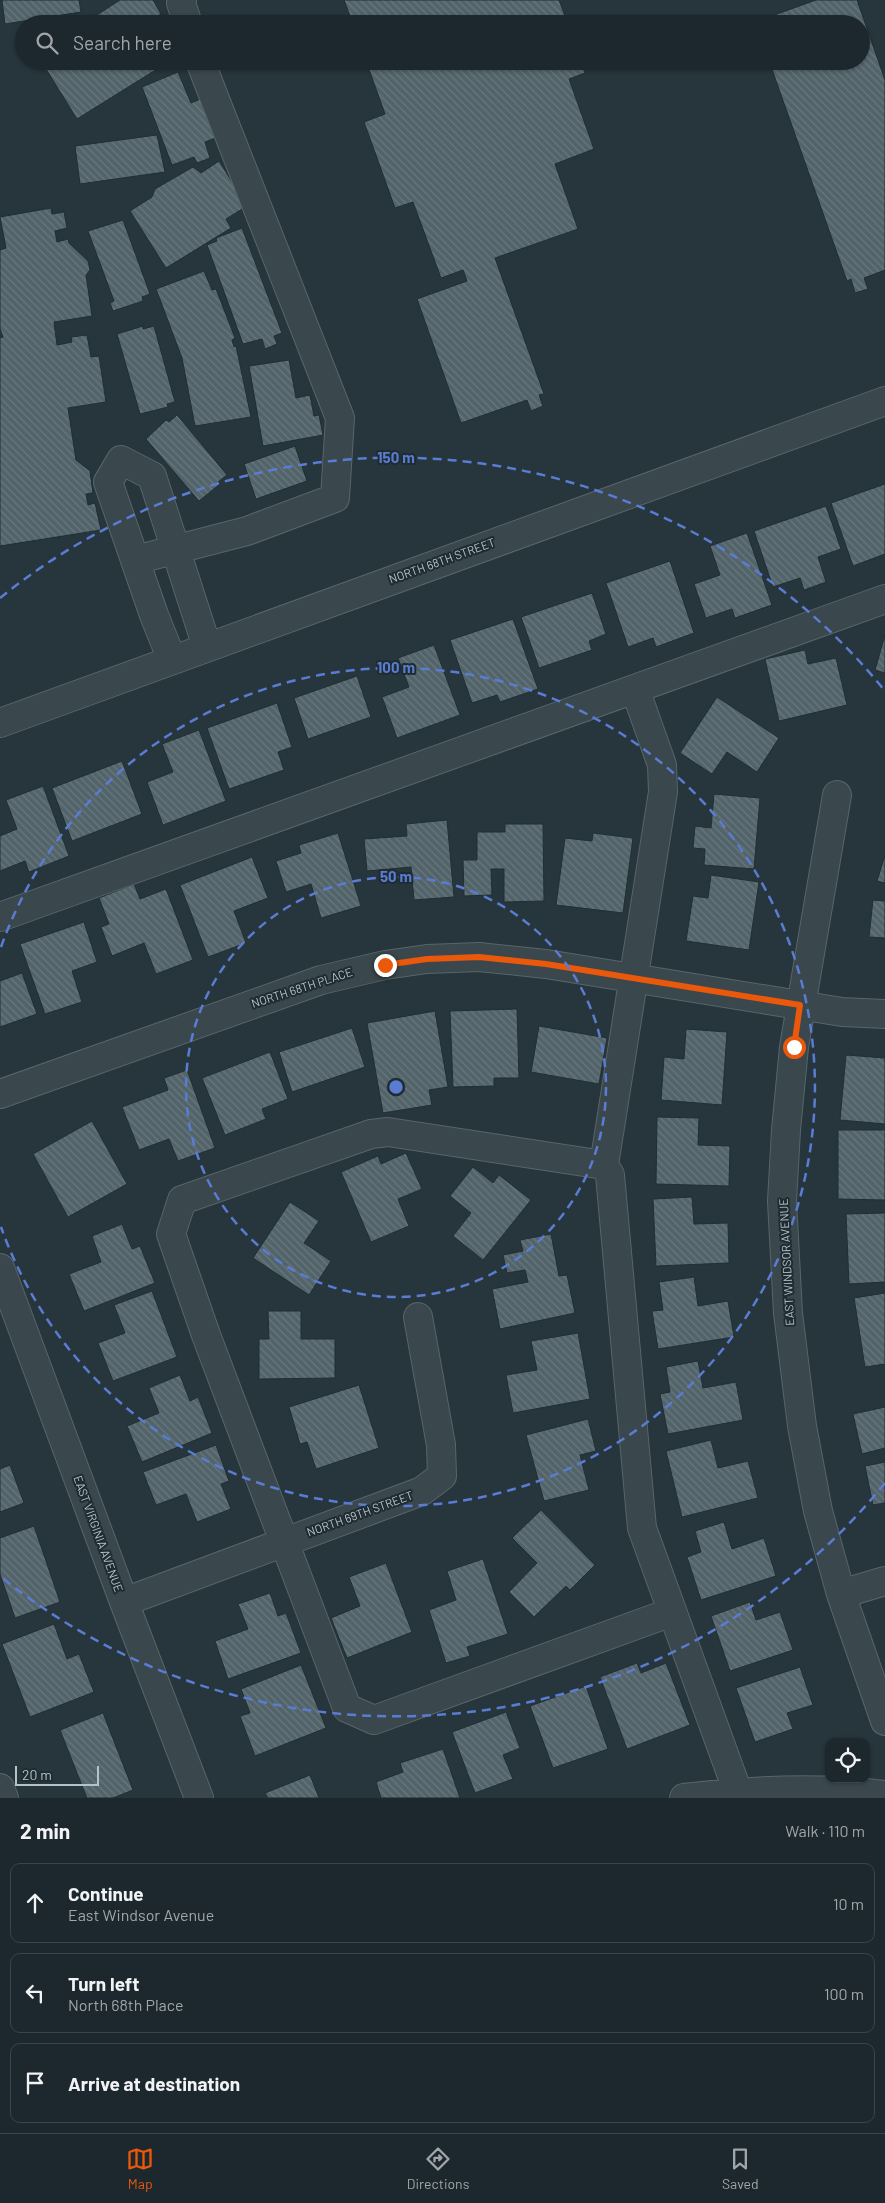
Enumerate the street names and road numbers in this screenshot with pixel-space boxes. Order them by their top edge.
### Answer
street label: NORTH 68TH STREET [387,534,497,586]
street label: NORTH 68TH PLACE [249,964,354,1010]
street label: EAST WINDSOR AVENUE [776,1198,796,1326]
street label: EAST VIRGINIA AVENUE [71,1473,127,1594]
street label: NORTH 69TH STREET [305,1487,415,1539]

